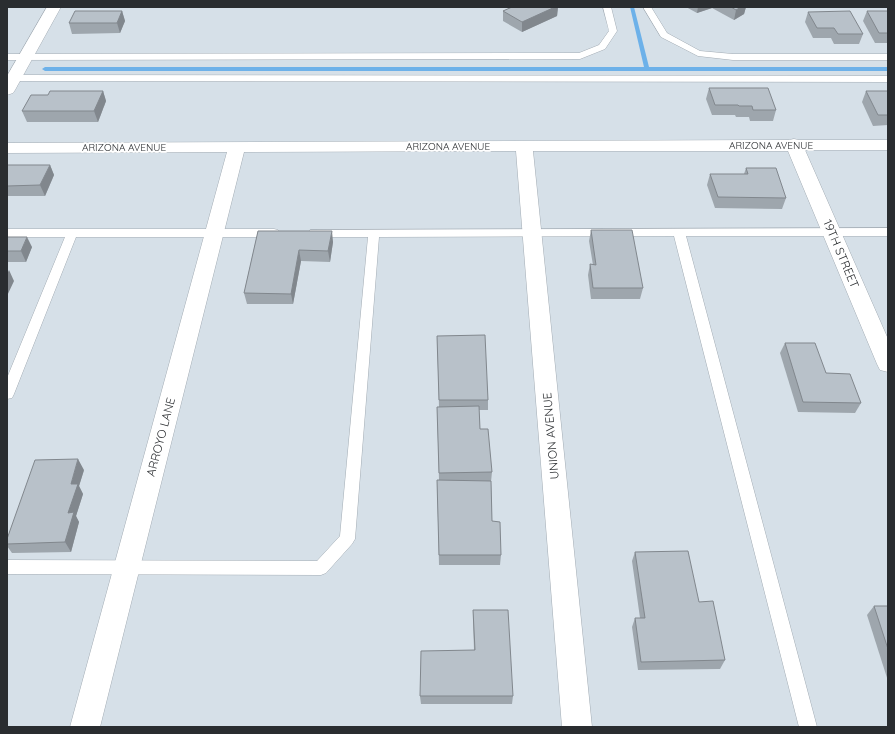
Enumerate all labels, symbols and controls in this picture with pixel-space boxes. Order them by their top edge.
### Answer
street label: ARIZONA AVENUE [729,139,813,152]
street label: ARIZONA AVENUE [406,140,490,153]
street label: ARIZONA AVENUE [82,141,166,154]
street label: 19TH STREET [820,217,863,290]
street label: UNION AVENUE [539,392,562,480]
street label: ARROYO LANE [143,396,178,478]

